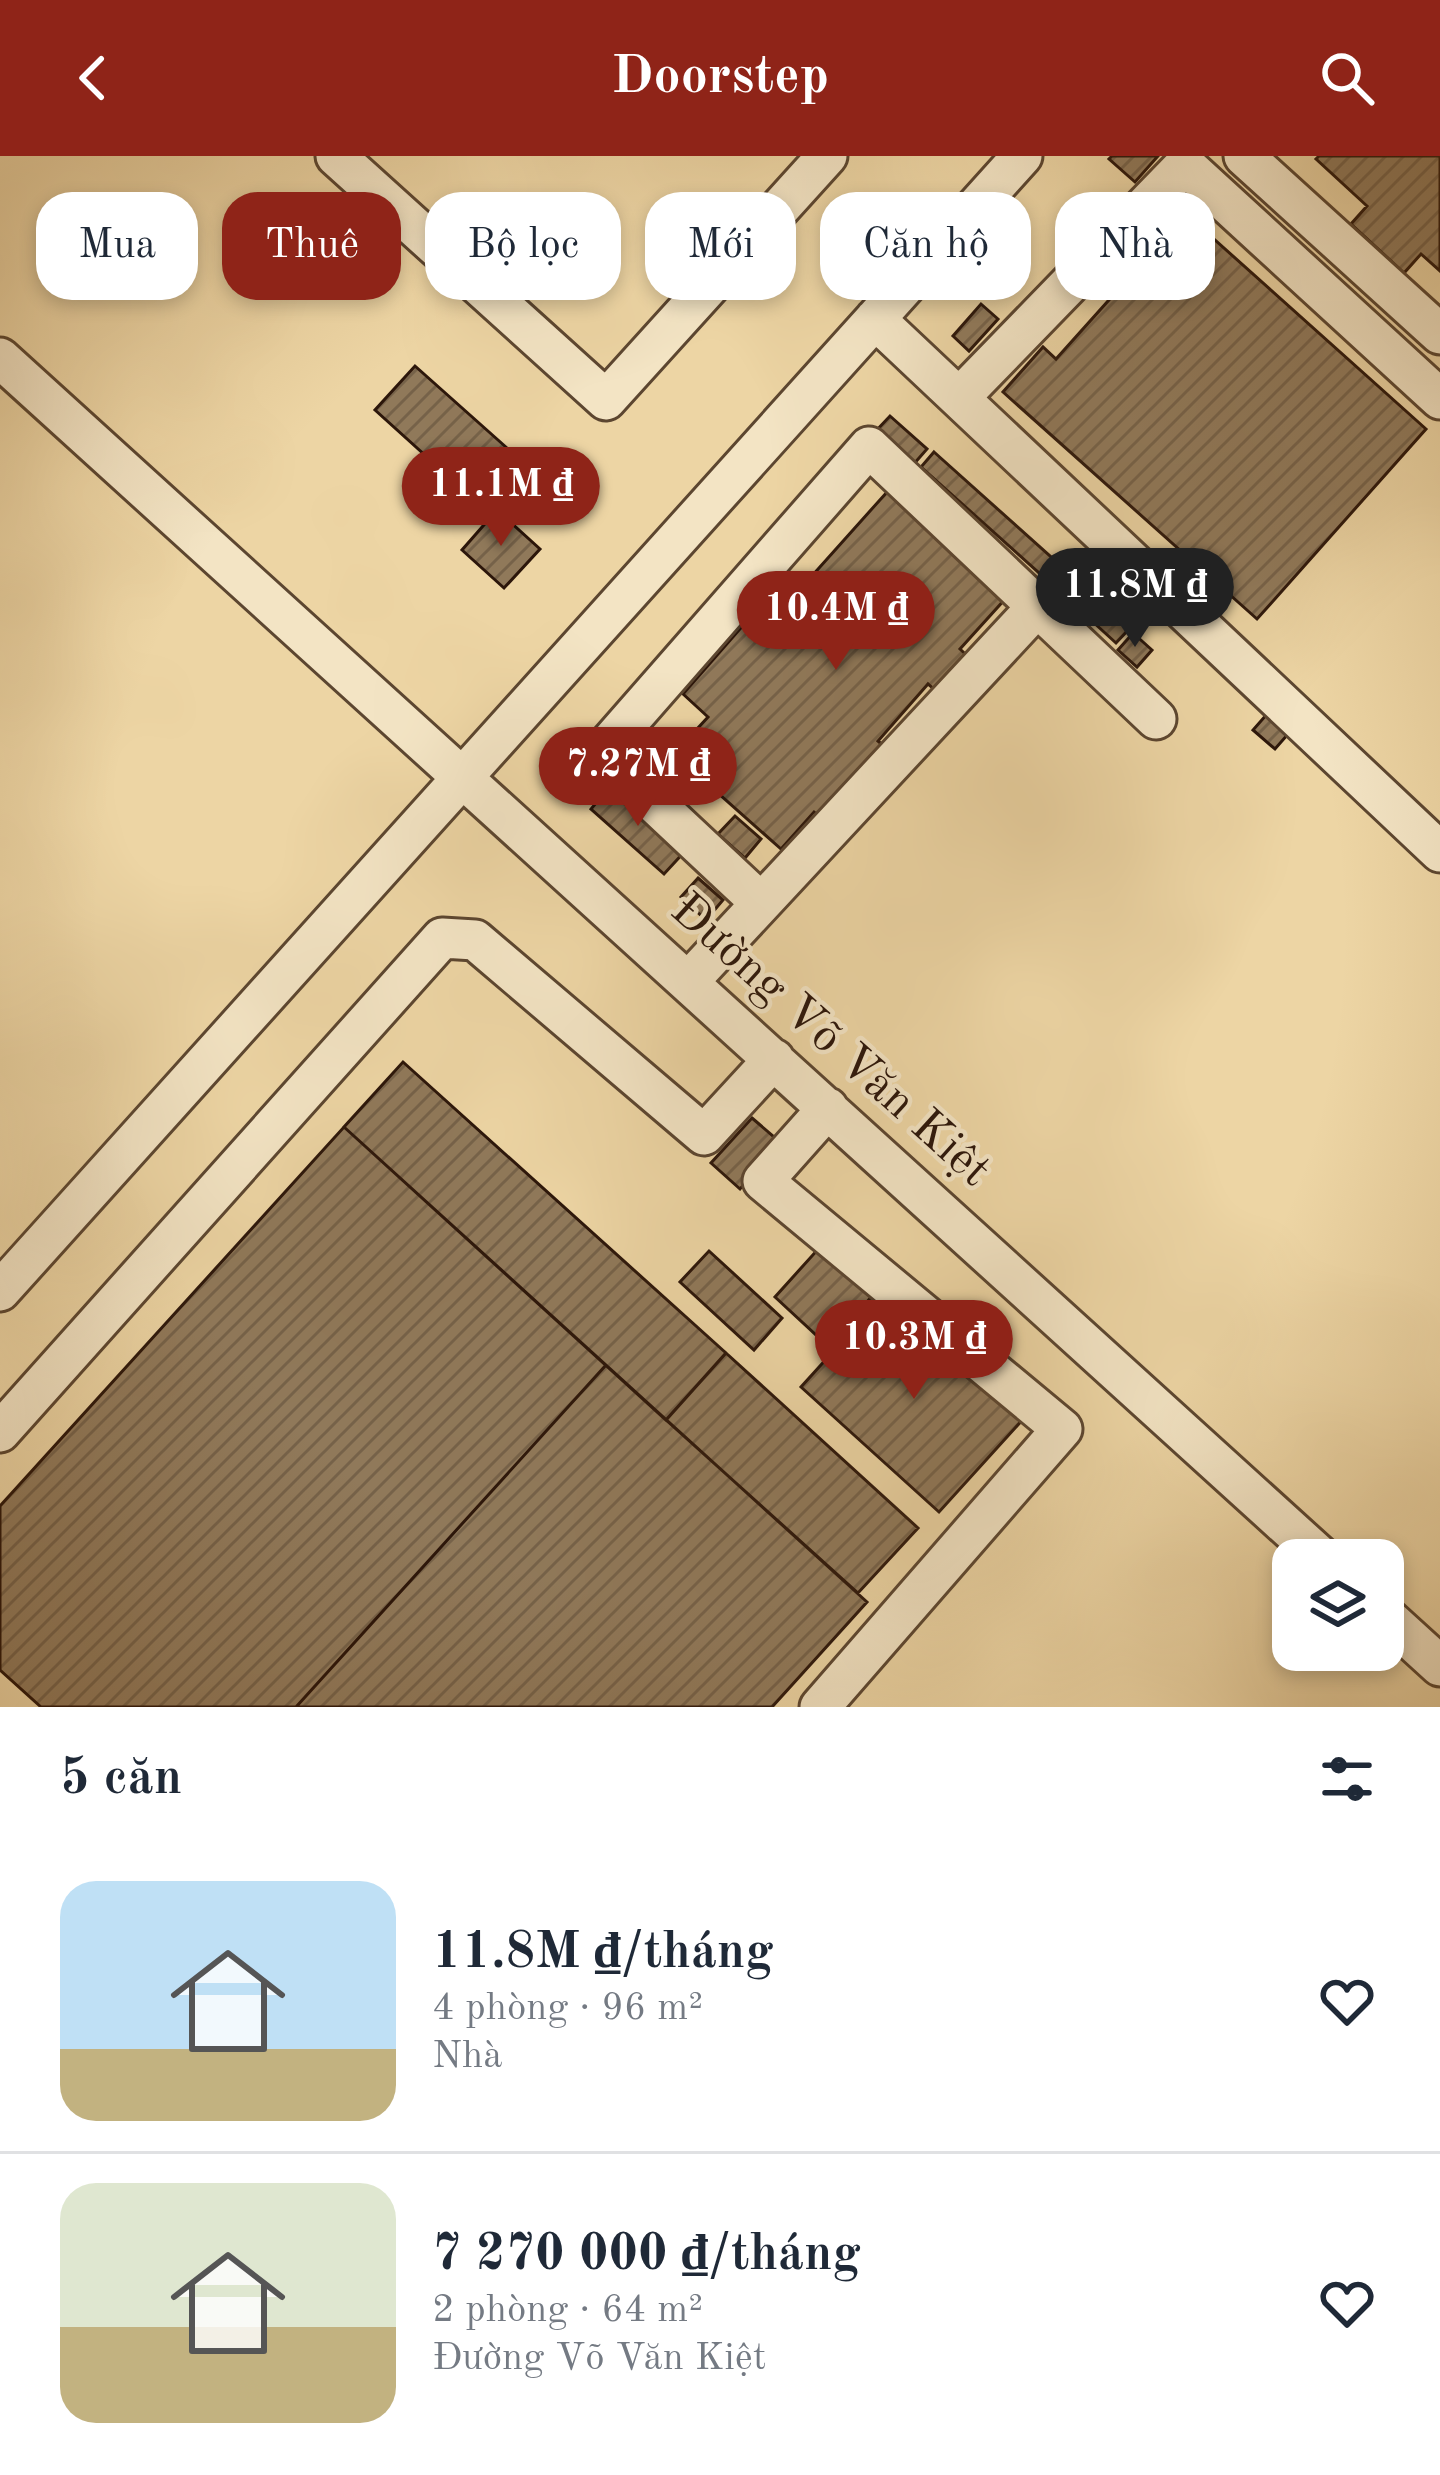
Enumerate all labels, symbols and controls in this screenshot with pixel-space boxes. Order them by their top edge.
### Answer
icon: back [60,45,126,111]
icon: search [1314,45,1380,111]
text: Doorstep [611,51,829,105]
chip: Mua [36,192,198,300]
chip: Thuê [222,192,401,300]
chip: Bộ lọc [425,192,621,300]
chip: Mới [645,192,796,300]
chip: Căn hộ [820,192,1031,300]
chip: Nhà [1055,192,1215,300]
pin: 11.1M ₫ [390,447,612,549]
text: 11.1M ₫ [429,466,573,505]
pin: 11.8M ₫ [1024,548,1246,650]
text: 11.8M ₫ [1063,567,1207,606]
pin: 10.4M ₫ [725,571,947,673]
text: 10.4M ₫ [764,590,908,629]
pin: 7.27M ₫ [527,727,749,829]
text: 7.27M ₫ [566,746,710,785]
street label: Đường Võ Văn Kiệt [661,886,999,1196]
pin: 10.3M ₫ [803,1300,1025,1402]
text: 10.3M ₫ [842,1319,986,1358]
map controls [1272,1539,1404,1671]
button: layers [1272,1539,1404,1671]
icon: filters [1314,1746,1380,1812]
text: 5 căn [60,1754,182,1805]
text: 11.8M ₫/tháng [432,1928,773,1979]
icon: home [156,1929,300,2073]
icon: heart [1314,1968,1380,2034]
text: 4 phòng · 96 m² [432,1989,703,2028]
text: Nhà [432,2037,503,2076]
text: 7 270 000 ₫/tháng [432,2230,861,2281]
icon: home [156,2231,300,2375]
icon: heart [1314,2270,1380,2336]
text: 2 phòng · 64 m² [432,2291,703,2330]
text: Đường Võ Văn Kiệt [432,2339,766,2378]

